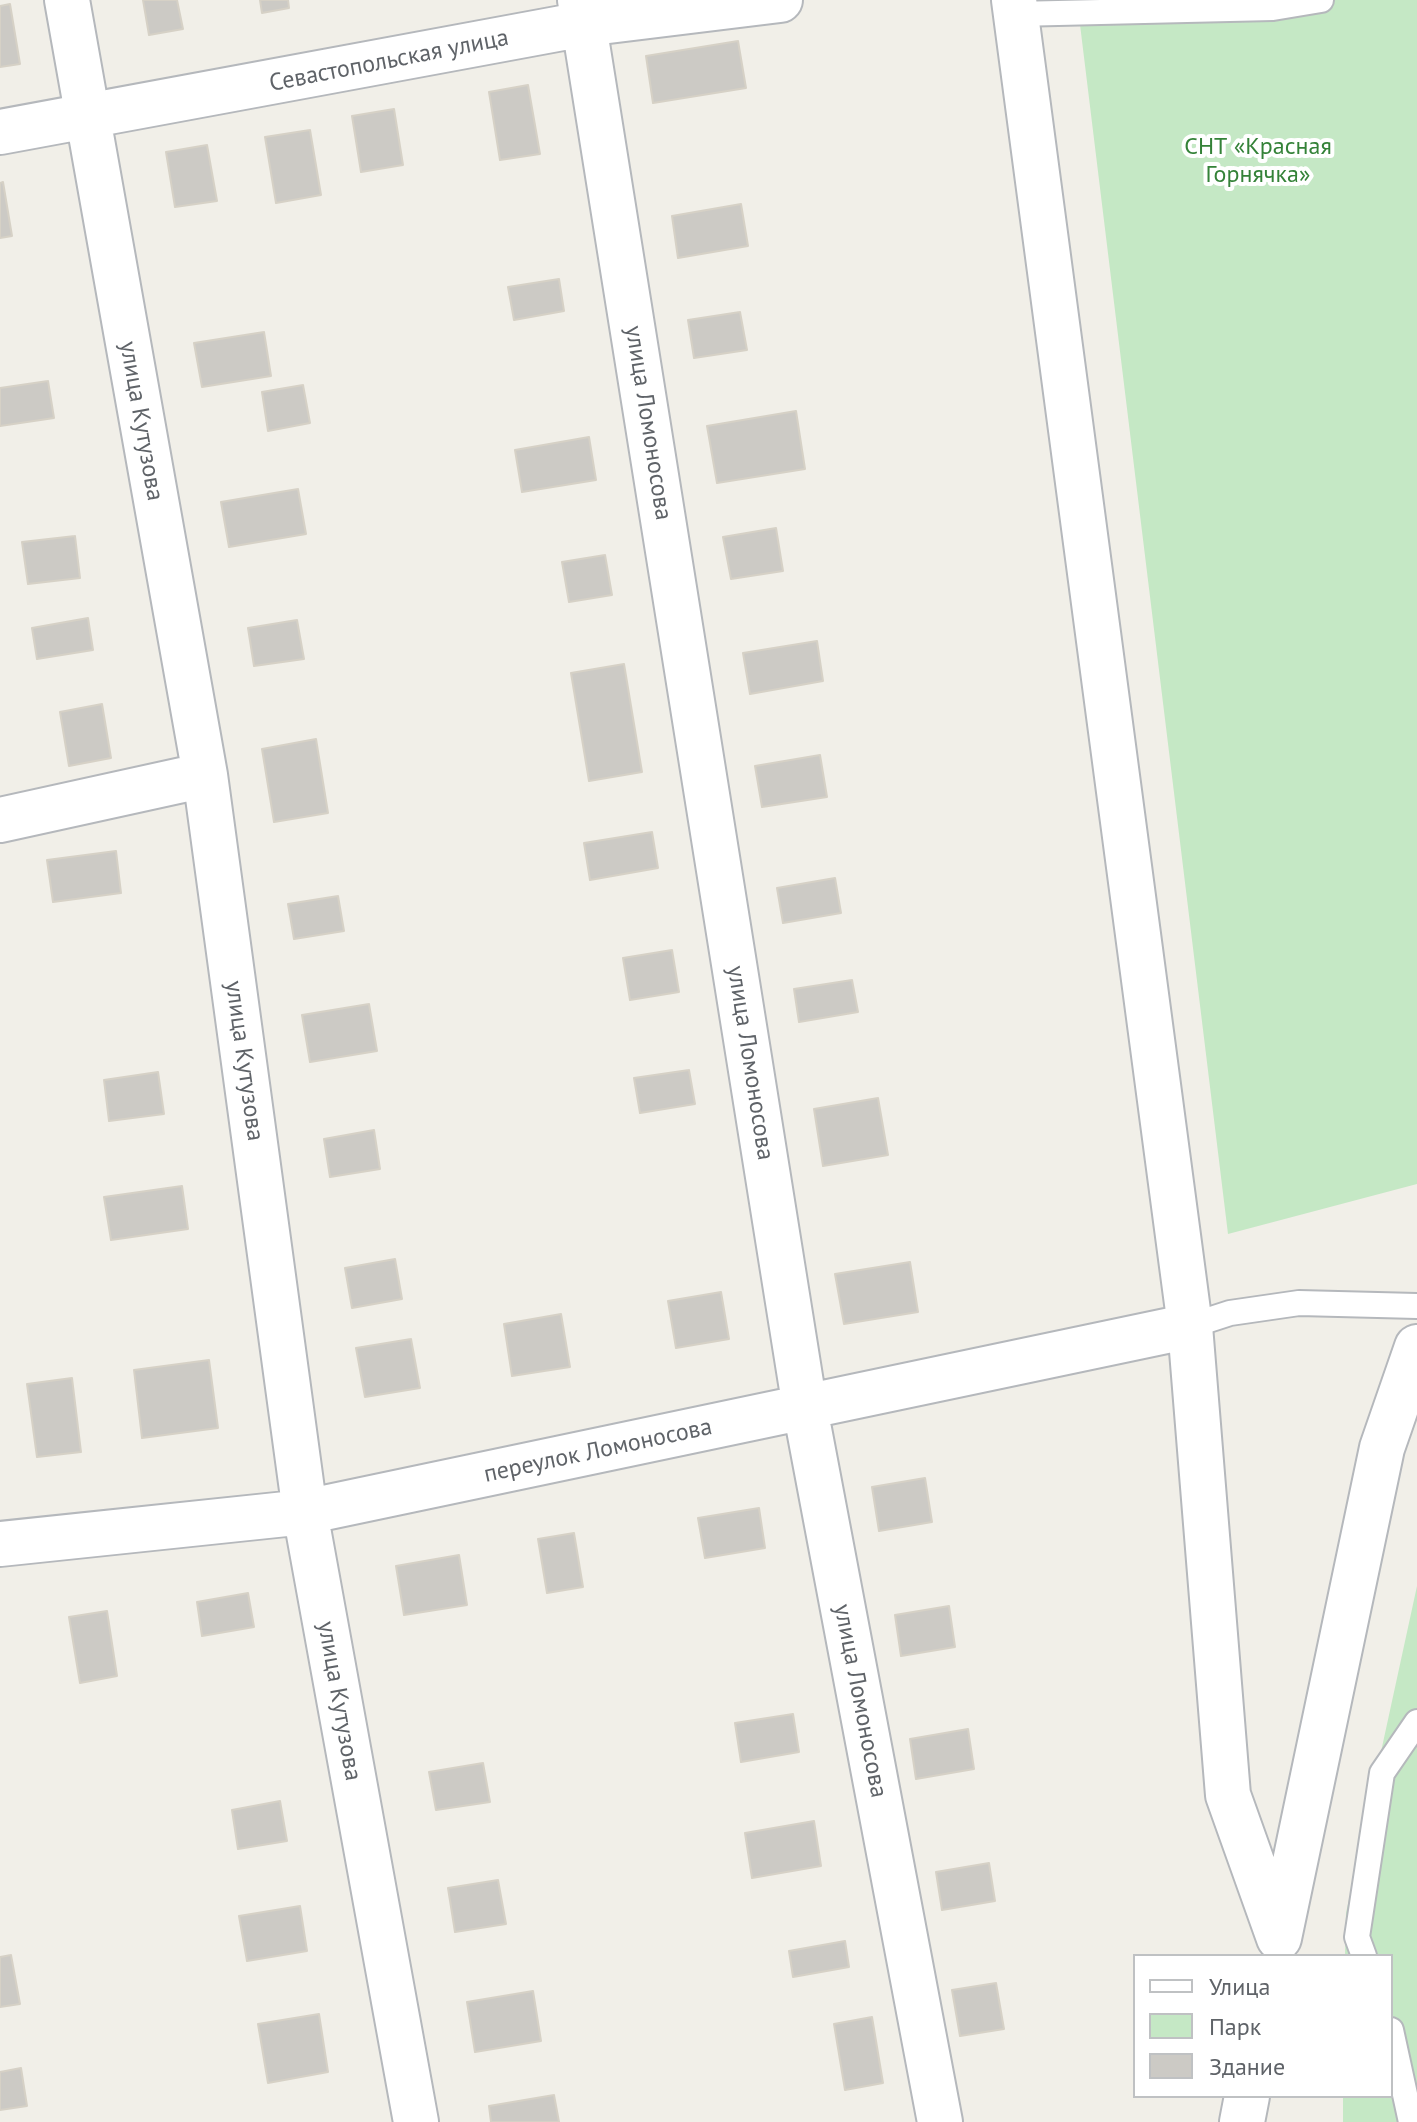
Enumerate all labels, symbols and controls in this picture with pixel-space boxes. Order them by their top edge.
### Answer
street label: Севастопольская улица [267,24,511,98]
park label: СНТ «Красная Горнячка» [1184,133,1332,189]
street label: улица Ломоносова [618,324,678,522]
street label: улица Кутузова [113,339,169,503]
street label: улица Ломоносова [720,964,780,1162]
street label: улица Кутузова [219,979,269,1143]
street label: переулок Ломоносова [481,1413,715,1489]
street label: улица Ломоносова [827,1602,893,1800]
street label: улица Кутузова [311,1619,367,1783]
legend [1133,1954,1393,2098]
text: Улица [1209,1971,1270,2002]
text: Парк [1209,2011,1261,2042]
text: Здание [1209,2051,1285,2082]

